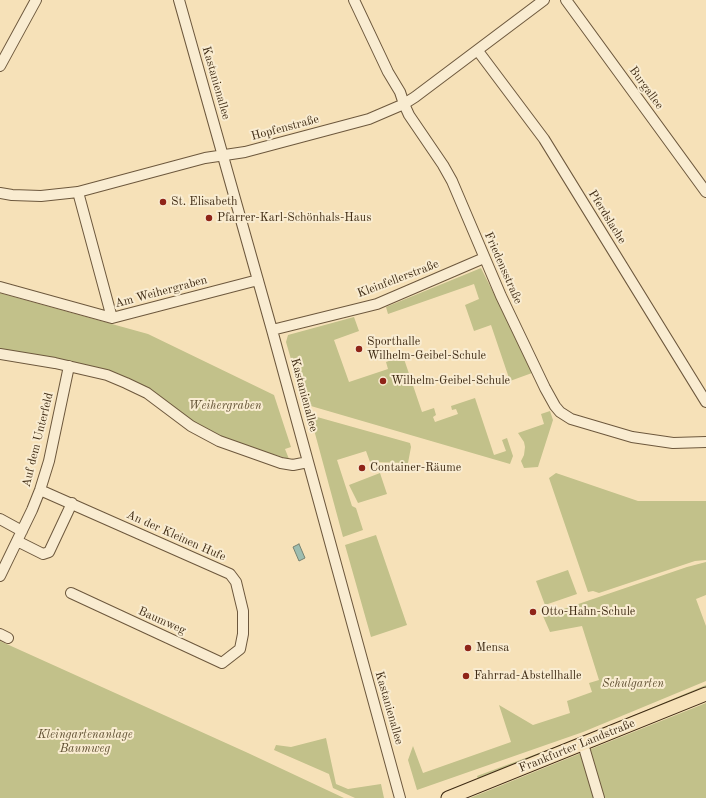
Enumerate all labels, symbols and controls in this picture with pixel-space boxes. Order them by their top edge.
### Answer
street label: Kastanienallee [199,45,233,121]
street label: Burgallee [626,64,666,112]
street label: Hopfenstraße [249,112,321,144]
street label: Pferdslache [585,188,629,246]
place label: St. Elisabeth [171,195,238,209]
marker: St. Elisabeth [158,197,168,207]
place label: Pfarrer-Karl-Schönhals-Haus [217,211,371,225]
marker: Pfarrer-Karl-Schönhals-Haus [204,213,214,223]
street label: Friedensstraße [481,230,525,306]
street label: Kleinfellerstraße [355,257,441,301]
street label: Am Weihergraben [113,273,209,311]
place label: Sporthalle Wilhelm-Geibel-Schule [367,335,486,363]
marker: Sporthalle Wilhelm-Geibel-Schule [354,344,364,354]
street label: Kastanienallee [287,357,321,433]
place label: Wilhelm-Geibel-Schule [391,374,510,388]
marker: Wilhelm-Geibel-Schule [378,376,388,386]
street label: Auf dem Unterfeld [19,391,57,489]
park label: Weihergraben [189,399,261,413]
place label: Container-Räume [370,461,461,475]
marker: Container-Räume [357,463,367,473]
street label: An der Kleinen Hufe [124,508,228,564]
street label: Baumweg [136,604,188,638]
place label: Otto-Hahn-Schule [541,605,635,619]
marker: Otto-Hahn-Schule [528,607,538,617]
place label: Mensa [476,641,509,655]
marker: Mensa [463,643,473,653]
place label: Fahrrad-Abstellhalle [474,669,581,683]
street label: Kastanienallee [372,670,406,746]
marker: Fahrrad-Abstellhalle [461,671,471,681]
park label: Schulgarten [602,677,664,691]
street label: Frankfurter Landstraße [517,716,637,776]
park label: Kleingartenanlage Baumweg [37,728,133,756]

